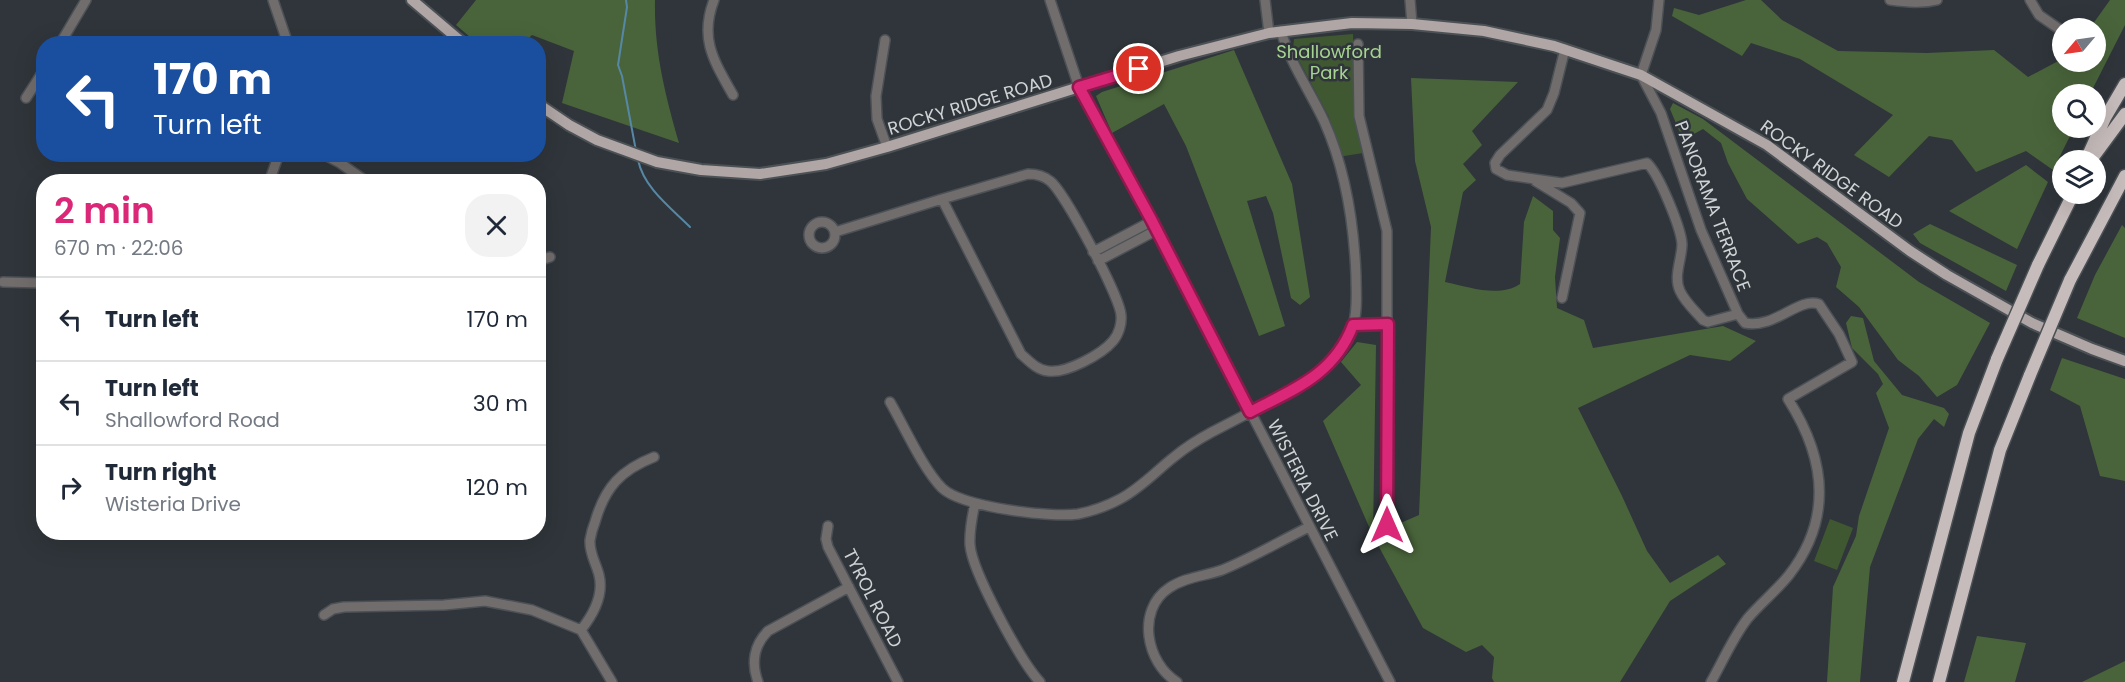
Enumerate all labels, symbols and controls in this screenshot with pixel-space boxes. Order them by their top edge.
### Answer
north arrow [2052,18,2106,72]
map controls [2052,18,2106,204]
park label: Shallowford Park [1276,39,1382,85]
pin [1113,43,1164,94]
text: 170 m [153,50,272,109]
icon: arrive [1122,52,1155,85]
icon: left [54,60,132,138]
street label: ROCKY RIDGE ROAD [884,67,1056,141]
button: search [2052,84,2106,138]
text: Turn left [153,106,262,143]
street label: ROCKY RIDGE ROAD [1755,114,1909,234]
street label: PANORAMA TERRACE [1669,117,1757,295]
button: layers [2052,150,2106,204]
text: 2 min [54,185,155,236]
button: close [465,194,528,257]
text: 670 m · 22:06 [54,234,184,262]
icon: left [54,303,87,336]
text: Turn left [105,304,199,335]
text: 170 m [467,304,528,335]
text: Turn left [105,373,199,404]
icon: left [54,387,87,420]
text: 30 m [473,388,528,419]
text: Shallowford Road [105,406,280,434]
street label: WISTERIA DRIVE [1262,415,1344,545]
text: Turn right [105,457,216,488]
icon: right [54,471,87,504]
text: 120 m [466,472,528,503]
text: Wisteria Drive [105,490,241,518]
position arrow [1355,493,1419,557]
street label: TYROL ROAD [837,544,909,652]

